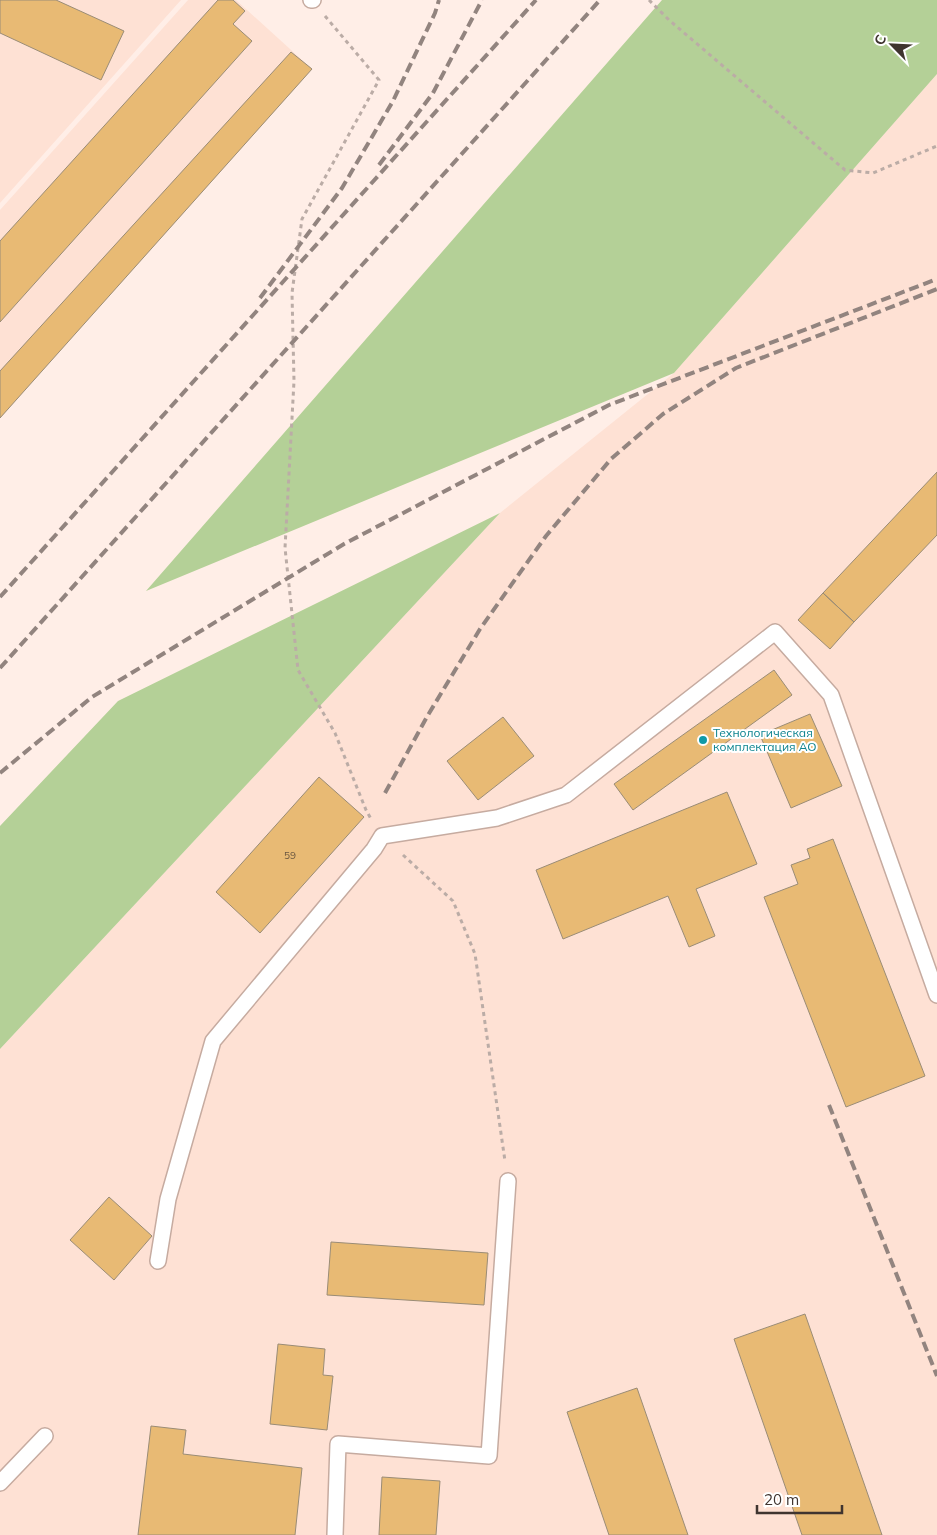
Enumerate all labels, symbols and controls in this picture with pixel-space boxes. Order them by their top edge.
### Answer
north arrow [867,20,917,70]
text: С [870,32,890,48]
place label: Технологическая комплектация АО [713,725,817,754]
marker: Технологическая комплектация АО [697,734,709,746]
house number: 59 [284,849,296,862]
scale bar [757,1482,842,1514]
text: 20 m [764,1490,799,1509]

